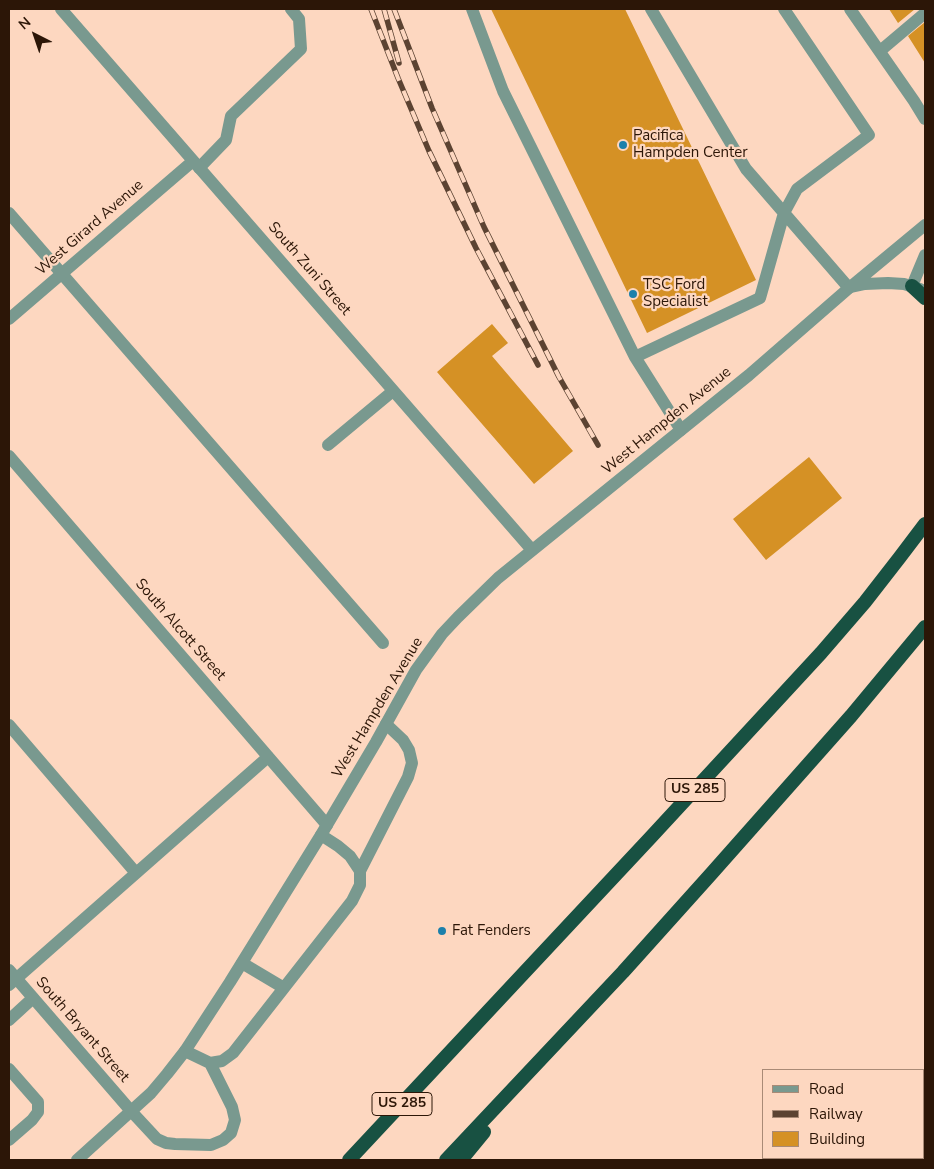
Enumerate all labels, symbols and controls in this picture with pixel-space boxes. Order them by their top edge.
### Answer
north arrow [10,10,60,60]
text: N [15,13,35,34]
place label: Pacifica Hampden Center [633,127,748,162]
marker: Pacifica Hampden Center [617,139,629,151]
street label: West Girard Avenue [33,176,147,280]
street label: South Zuni Street [264,219,354,319]
place label: TSC Ford Specialist [643,276,708,311]
marker: TSC Ford Specialist [627,288,639,300]
street label: West Hampden Avenue [599,363,735,479]
street label: South Alcott Street [131,575,229,685]
street label: West Hampden Avenue [329,634,427,782]
road number: US 285 [665,778,725,802]
place label: Fat Fenders [452,922,531,940]
marker: Fat Fenders [436,925,448,937]
street label: South Bryant Street [31,974,133,1086]
legend [762,1069,924,1159]
text: Road [809,1079,844,1099]
road number: US 285 [372,1092,432,1116]
text: Railway [809,1104,863,1124]
text: Building [809,1129,865,1149]

